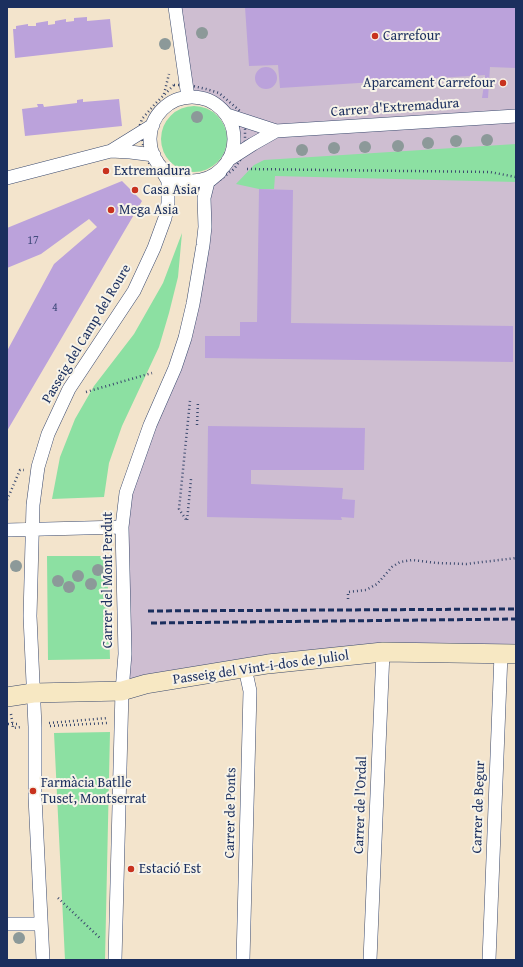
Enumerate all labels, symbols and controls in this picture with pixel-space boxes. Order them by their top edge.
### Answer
place label: Carrefour [383,28,440,44]
marker: Carrefour [370,31,380,41]
place label: Aparcament Carrefour [363,75,495,91]
marker: Aparcament Carrefour [498,78,508,88]
street label: Carrer d'Extremadura [330,95,460,121]
place label: Extremadura [114,163,191,179]
marker: Extremadura [101,166,111,176]
place label: Casa Asia [143,182,197,198]
marker: Casa Asia [130,185,140,195]
place label: Mega Asia [119,202,178,218]
marker: Mega Asia [106,205,116,215]
house number: 17 [27,234,39,248]
street label: Passeig del Camp del Roure [39,261,135,407]
house number: 4 [52,301,58,315]
street label: Carrer del Mont Perdut [100,512,116,648]
street label: Passeig del Vint-i-dos de Juliol [172,647,350,689]
street label: Carrer de l'Ordal [351,756,371,854]
street label: Carrer de Begur [469,760,489,854]
street label: Carrer de Ponts [222,767,240,859]
place label: Farmàcia Batlle Tuset, Montserrat [41,775,146,808]
marker: Farmàcia Batlle Tuset, Montserrat [28,786,38,796]
place label: Estació Est [139,861,201,877]
marker: Estació Est [126,864,136,874]

